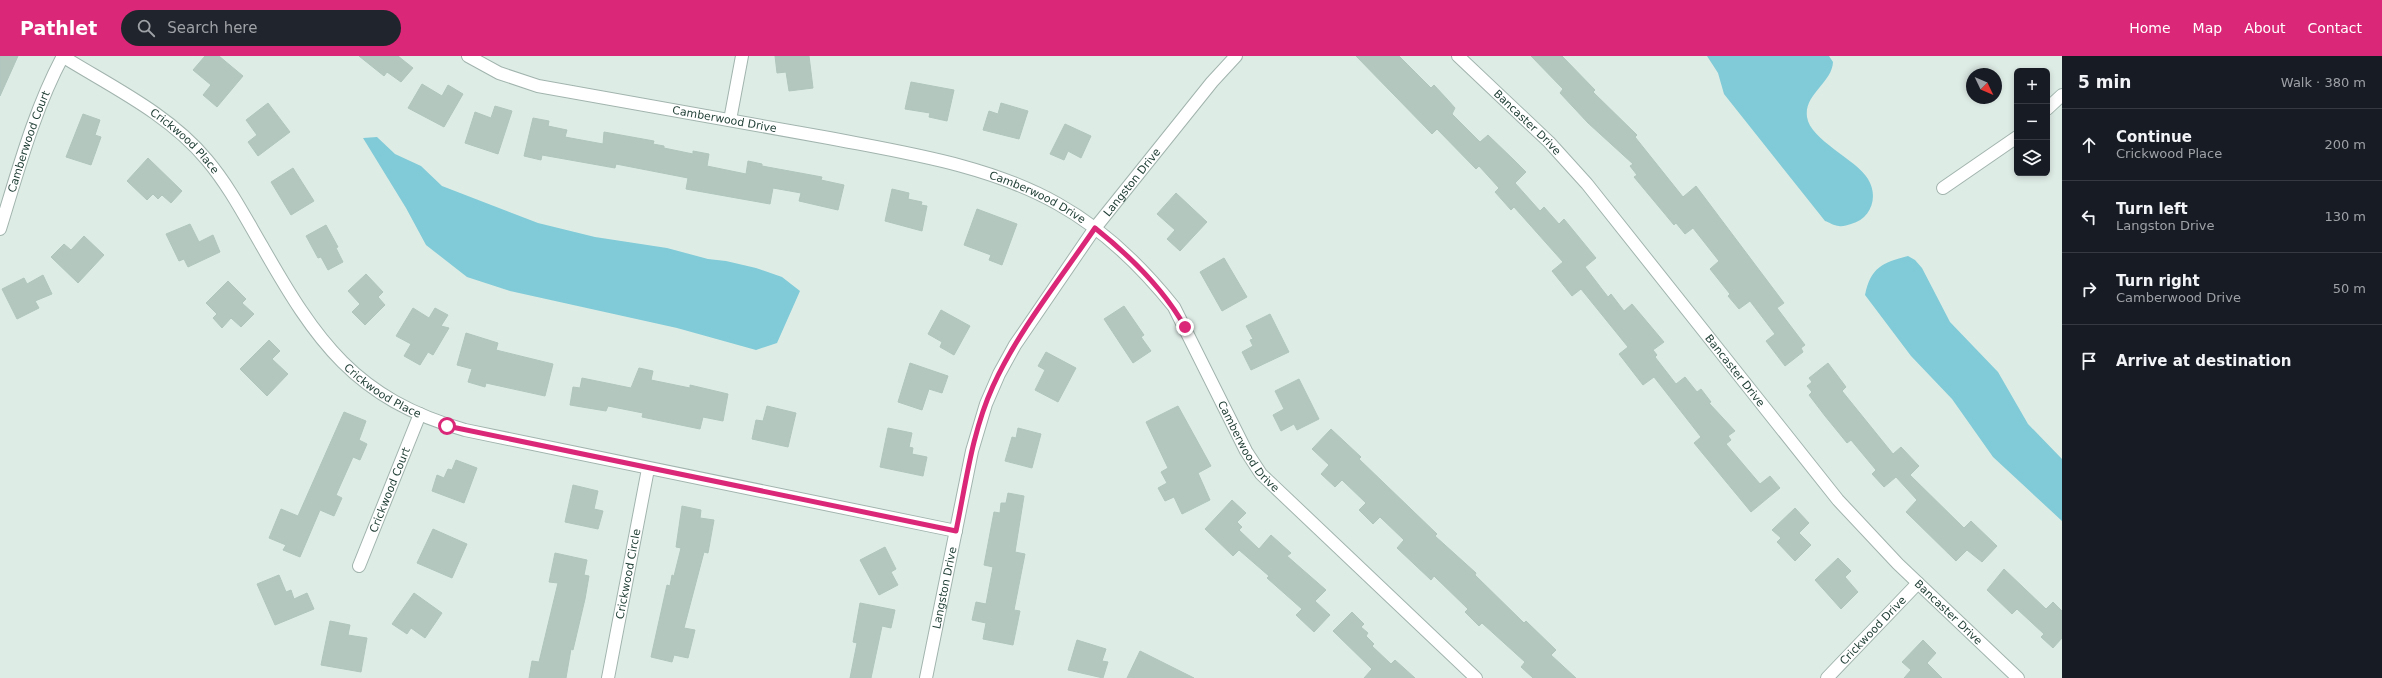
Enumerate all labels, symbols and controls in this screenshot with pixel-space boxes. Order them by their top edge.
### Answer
search box [121,10,401,46]
text: Pathlet [20,17,97,39]
icon: search [135,17,157,39]
text: Search here [167,19,257,37]
text: Home [2129,20,2171,36]
text: Map [2193,20,2222,36]
text: About [2244,20,2286,36]
text: Contact [2308,20,2362,36]
north arrow [1966,68,2002,104]
map controls [2014,68,2050,176]
button: + [2014,68,2050,104]
text: 5 min [2078,72,2131,92]
text: Walk · 380 m [2281,75,2366,90]
street label: Bancaster Drive [1491,87,1564,158]
street label: Camberwood Court [6,88,53,194]
street label: Camberwood Drive [671,104,778,135]
button: − [2014,104,2050,140]
street label: Crickwood Place [148,106,222,177]
text: Continue [2116,128,2192,146]
icon: ahead [2078,134,2100,156]
text: 200 m [2324,137,2366,152]
button: layers [2014,140,2050,176]
street label: Langston Drive [1101,146,1163,219]
text: Crickwood Place [2116,146,2222,161]
street label: Camberwood Drive [988,169,1088,227]
text: Turn left [2116,200,2188,218]
icon: left [2078,206,2100,228]
text: 130 m [2324,209,2366,224]
text: Langston Drive [2116,218,2215,233]
text: Turn right [2116,272,2200,290]
icon: right [2078,278,2100,300]
text: 50 m [2333,281,2366,296]
text: Camberwood Drive [2116,290,2241,305]
route end [1176,318,1194,336]
street label: Bancaster Drive [1702,332,1767,410]
icon: arrive [2078,350,2100,372]
text: Arrive at destination [2116,352,2291,370]
street label: Crickwood Place [341,361,423,421]
street label: Camberwood Drive [1215,399,1282,495]
route start [438,417,456,435]
street label: Crickwood Court [367,445,413,535]
street label: Crickwood Circle [613,528,643,620]
street label: Langston Drive [930,546,959,630]
street label: Bancaster Drive [1912,577,1985,648]
street label: Crickwood Drive [1837,594,1909,668]

